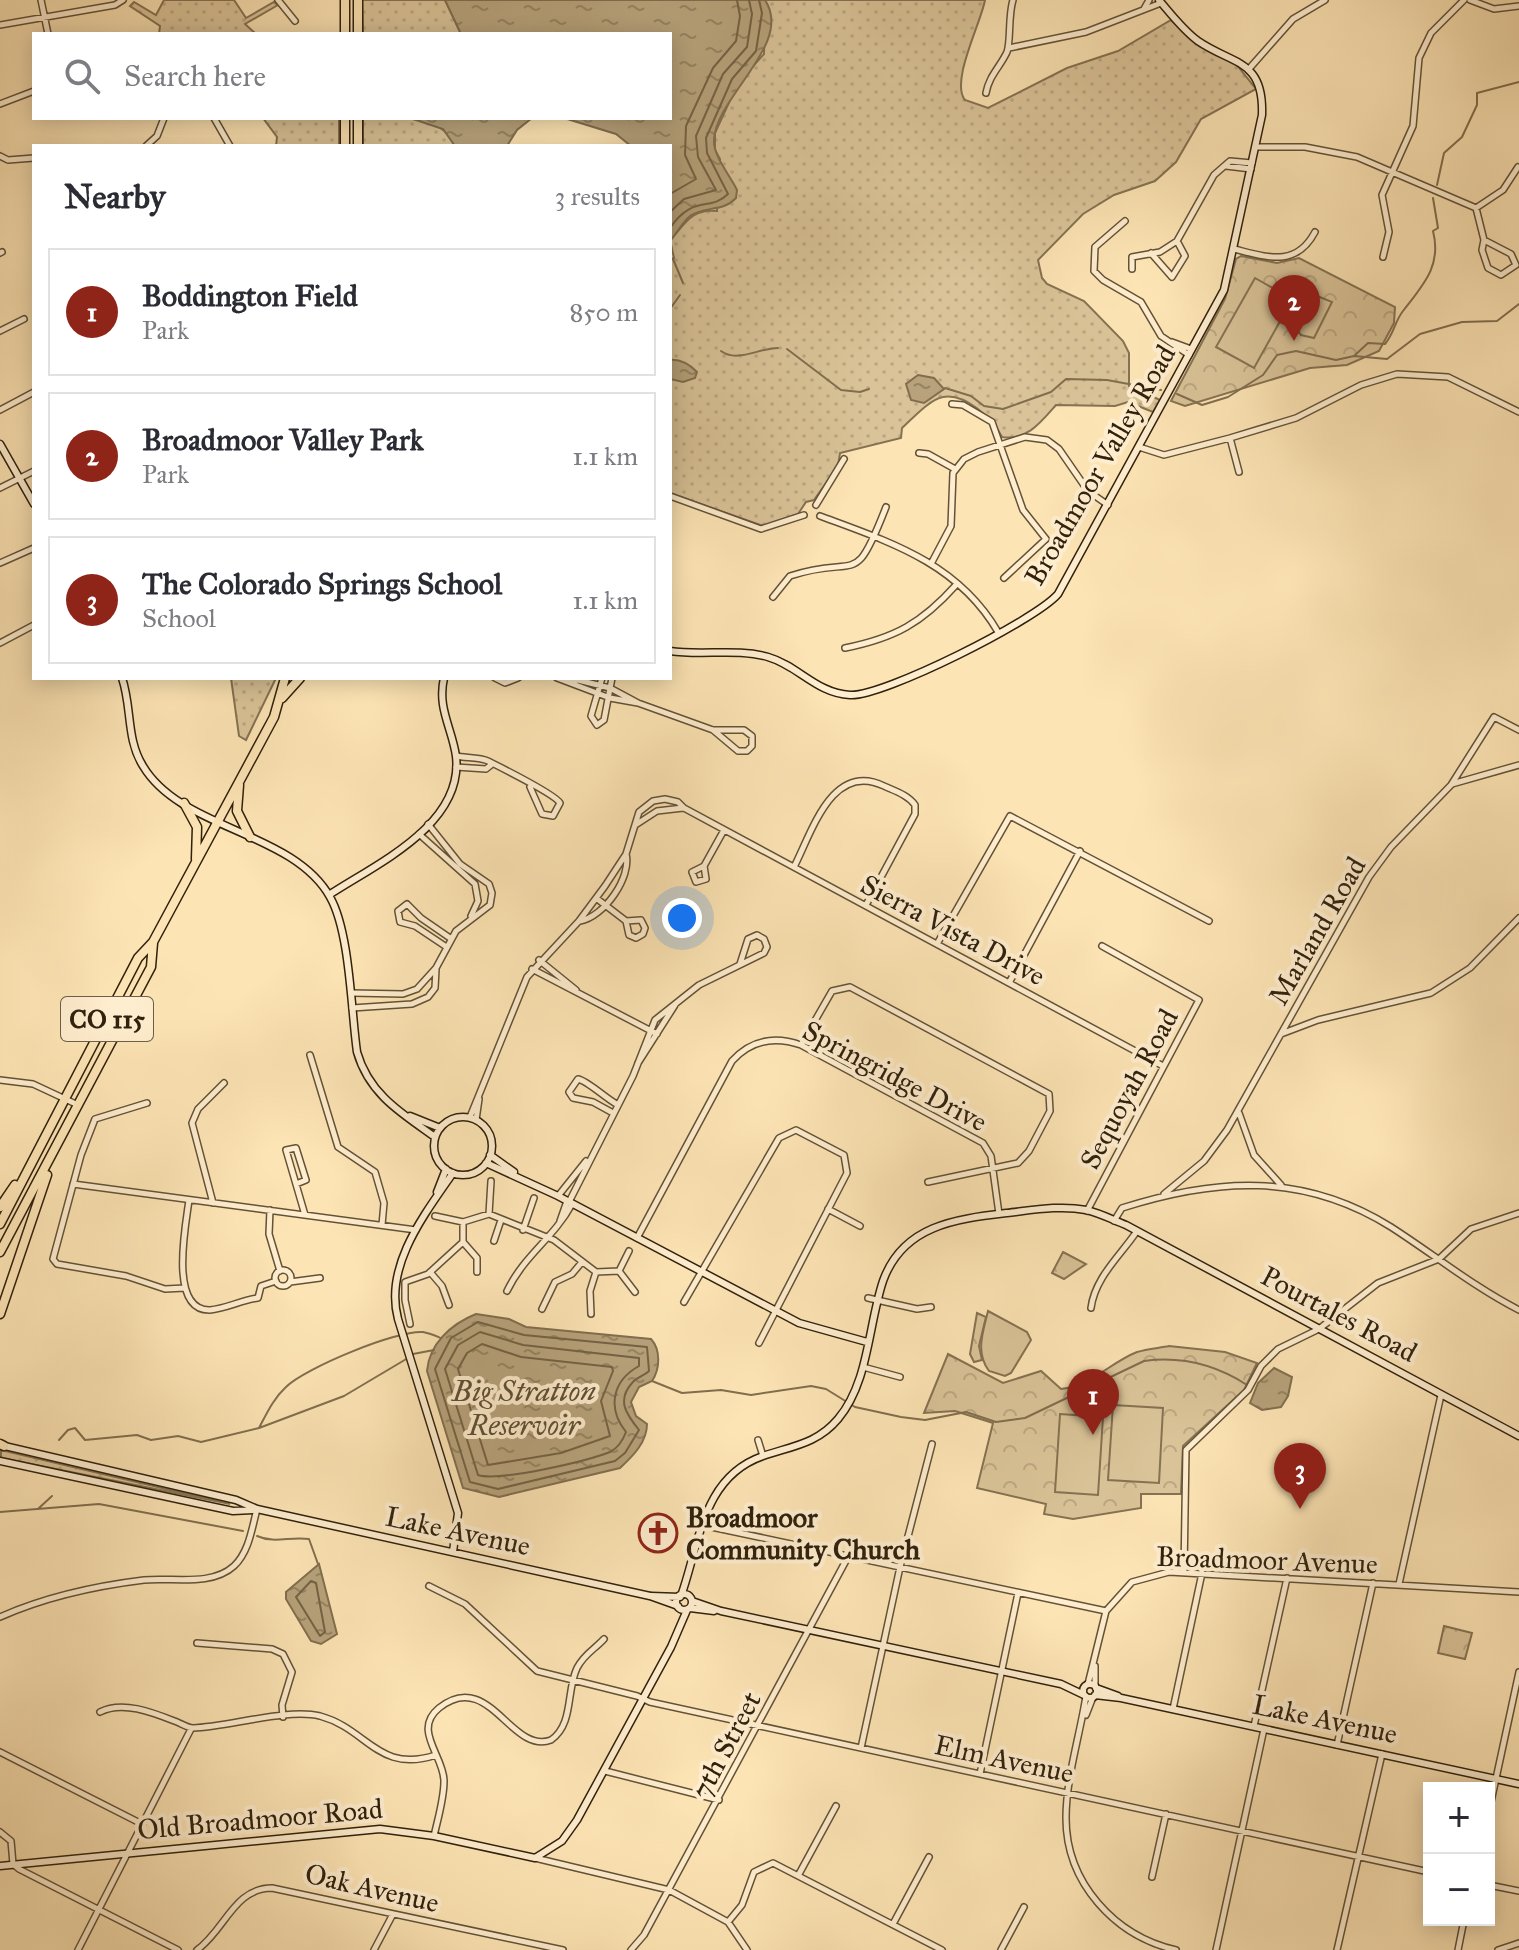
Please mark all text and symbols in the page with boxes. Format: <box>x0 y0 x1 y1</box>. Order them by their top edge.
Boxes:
search box <box>32 32 672 120</box>
icon: search <box>60 54 104 98</box>
text: Search here <box>124 58 266 94</box>
text: Nearby <box>64 176 166 217</box>
text: 3 results <box>555 180 640 212</box>
pin: 2 <box>1268 275 1320 341</box>
text: Boddington Field <box>142 278 358 314</box>
text: 1 <box>87 296 97 328</box>
text: 850 m <box>570 296 638 328</box>
text: Park <box>142 314 189 346</box>
street label: Broadmoor Valley Road <box>1017 338 1183 592</box>
text: Broadmoor Valley Park <box>142 422 424 458</box>
text: 2 <box>86 440 98 472</box>
text: 1.1 km <box>573 440 638 472</box>
text: Park <box>142 458 189 490</box>
text: The Colorado Springs School <box>142 566 502 602</box>
text: 3 <box>87 584 97 616</box>
text: 1.1 km <box>573 584 638 616</box>
text: School <box>142 602 216 634</box>
street label: Marland Road <box>1261 851 1373 1011</box>
street label: Sierra Vista Drive <box>855 867 1051 993</box>
your location <box>662 898 702 938</box>
road number: CO 115 <box>61 997 153 1041</box>
street label: Sequoyah Road <box>1072 1003 1186 1175</box>
street label: Springridge Drive <box>797 1013 993 1139</box>
street label: Pourtales Road <box>1255 1258 1423 1370</box>
pin: 1 <box>1067 1369 1119 1435</box>
water label: Big Stratton Reservoir <box>450 1373 596 1443</box>
pin: 3 <box>1274 1443 1326 1509</box>
street label: Lake Avenue <box>382 1499 534 1563</box>
place label: Broadmoor Community Church <box>686 1500 920 1567</box>
church icon: Broadmoor Community Church <box>637 1512 679 1554</box>
street label: Broadmoor Avenue <box>1156 1539 1378 1581</box>
street label: 7th Street <box>683 1685 769 1804</box>
street label: Lake Avenue <box>1249 1687 1401 1751</box>
street label: Elm Avenue <box>931 1727 1077 1791</box>
map controls <box>1423 1782 1495 1926</box>
button: + <box>1423 1782 1495 1854</box>
street label: Old Broadmoor Road <box>136 1791 384 1847</box>
button: − <box>1423 1854 1495 1926</box>
street label: Oak Avenue <box>302 1856 442 1920</box>

